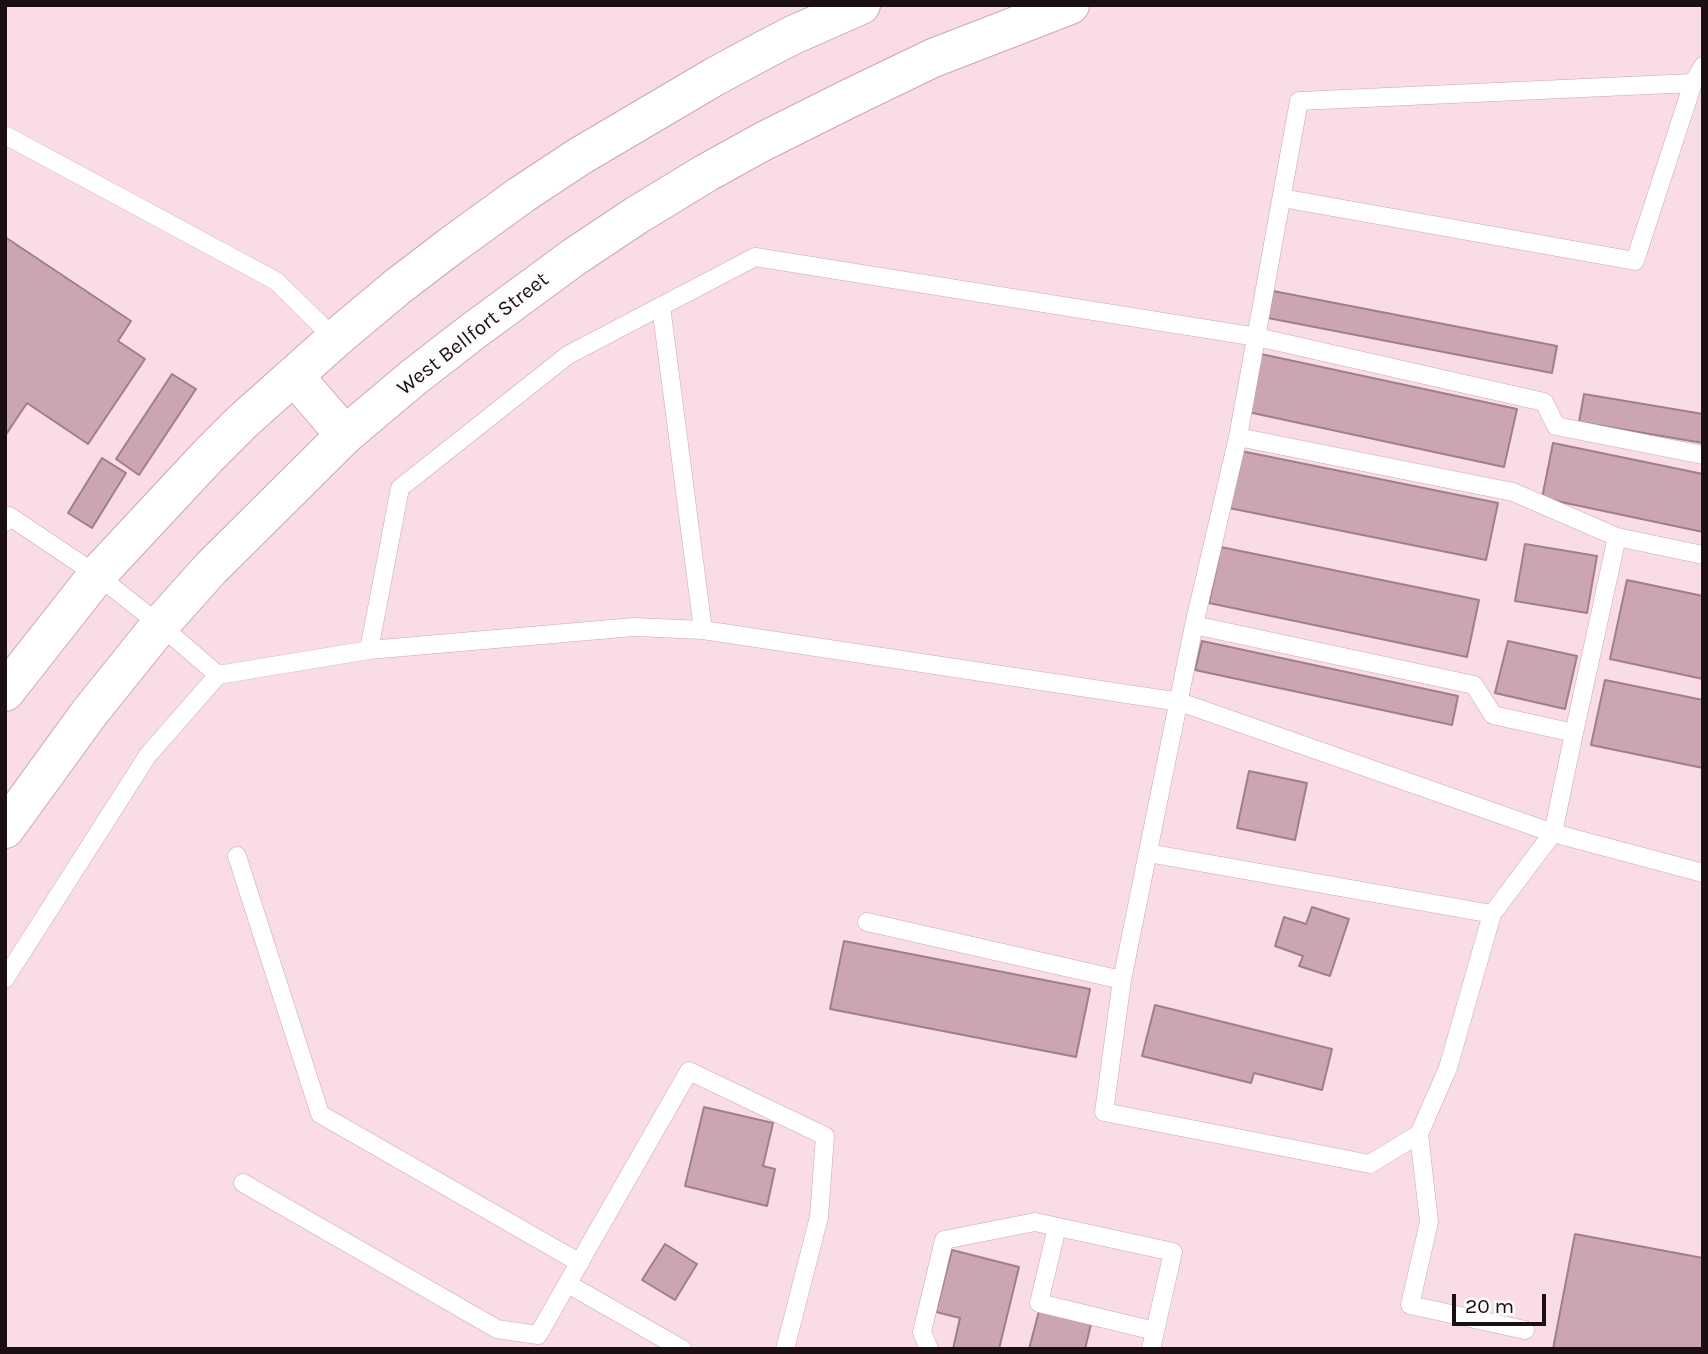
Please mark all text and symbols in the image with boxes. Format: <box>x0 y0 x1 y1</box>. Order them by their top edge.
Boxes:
street label: West Bellfort Street <box>392 267 554 401</box>
scale bar <box>1456 1280 1550 1324</box>
text: 20 m <box>1465 1294 1514 1318</box>

